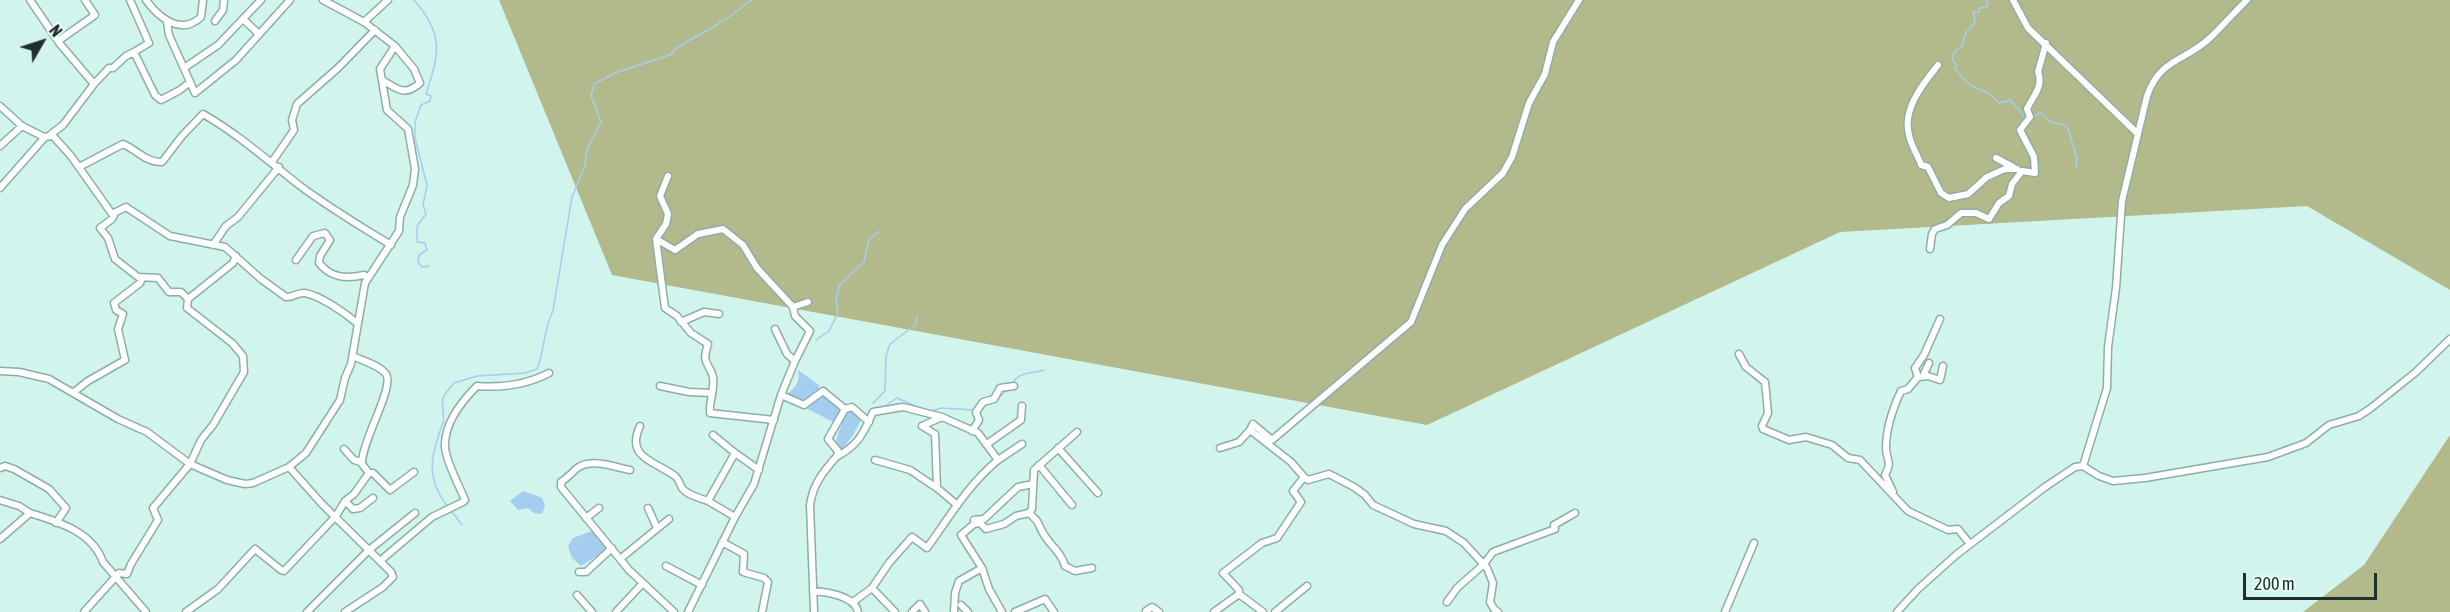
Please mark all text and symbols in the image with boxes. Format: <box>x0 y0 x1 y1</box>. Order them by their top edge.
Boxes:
north arrow <box>12 12 72 72</box>
text: N <box>46 21 66 40</box>
scale bar <box>2246 561 2380 599</box>
text: 200 m <box>2254 573 2295 594</box>

